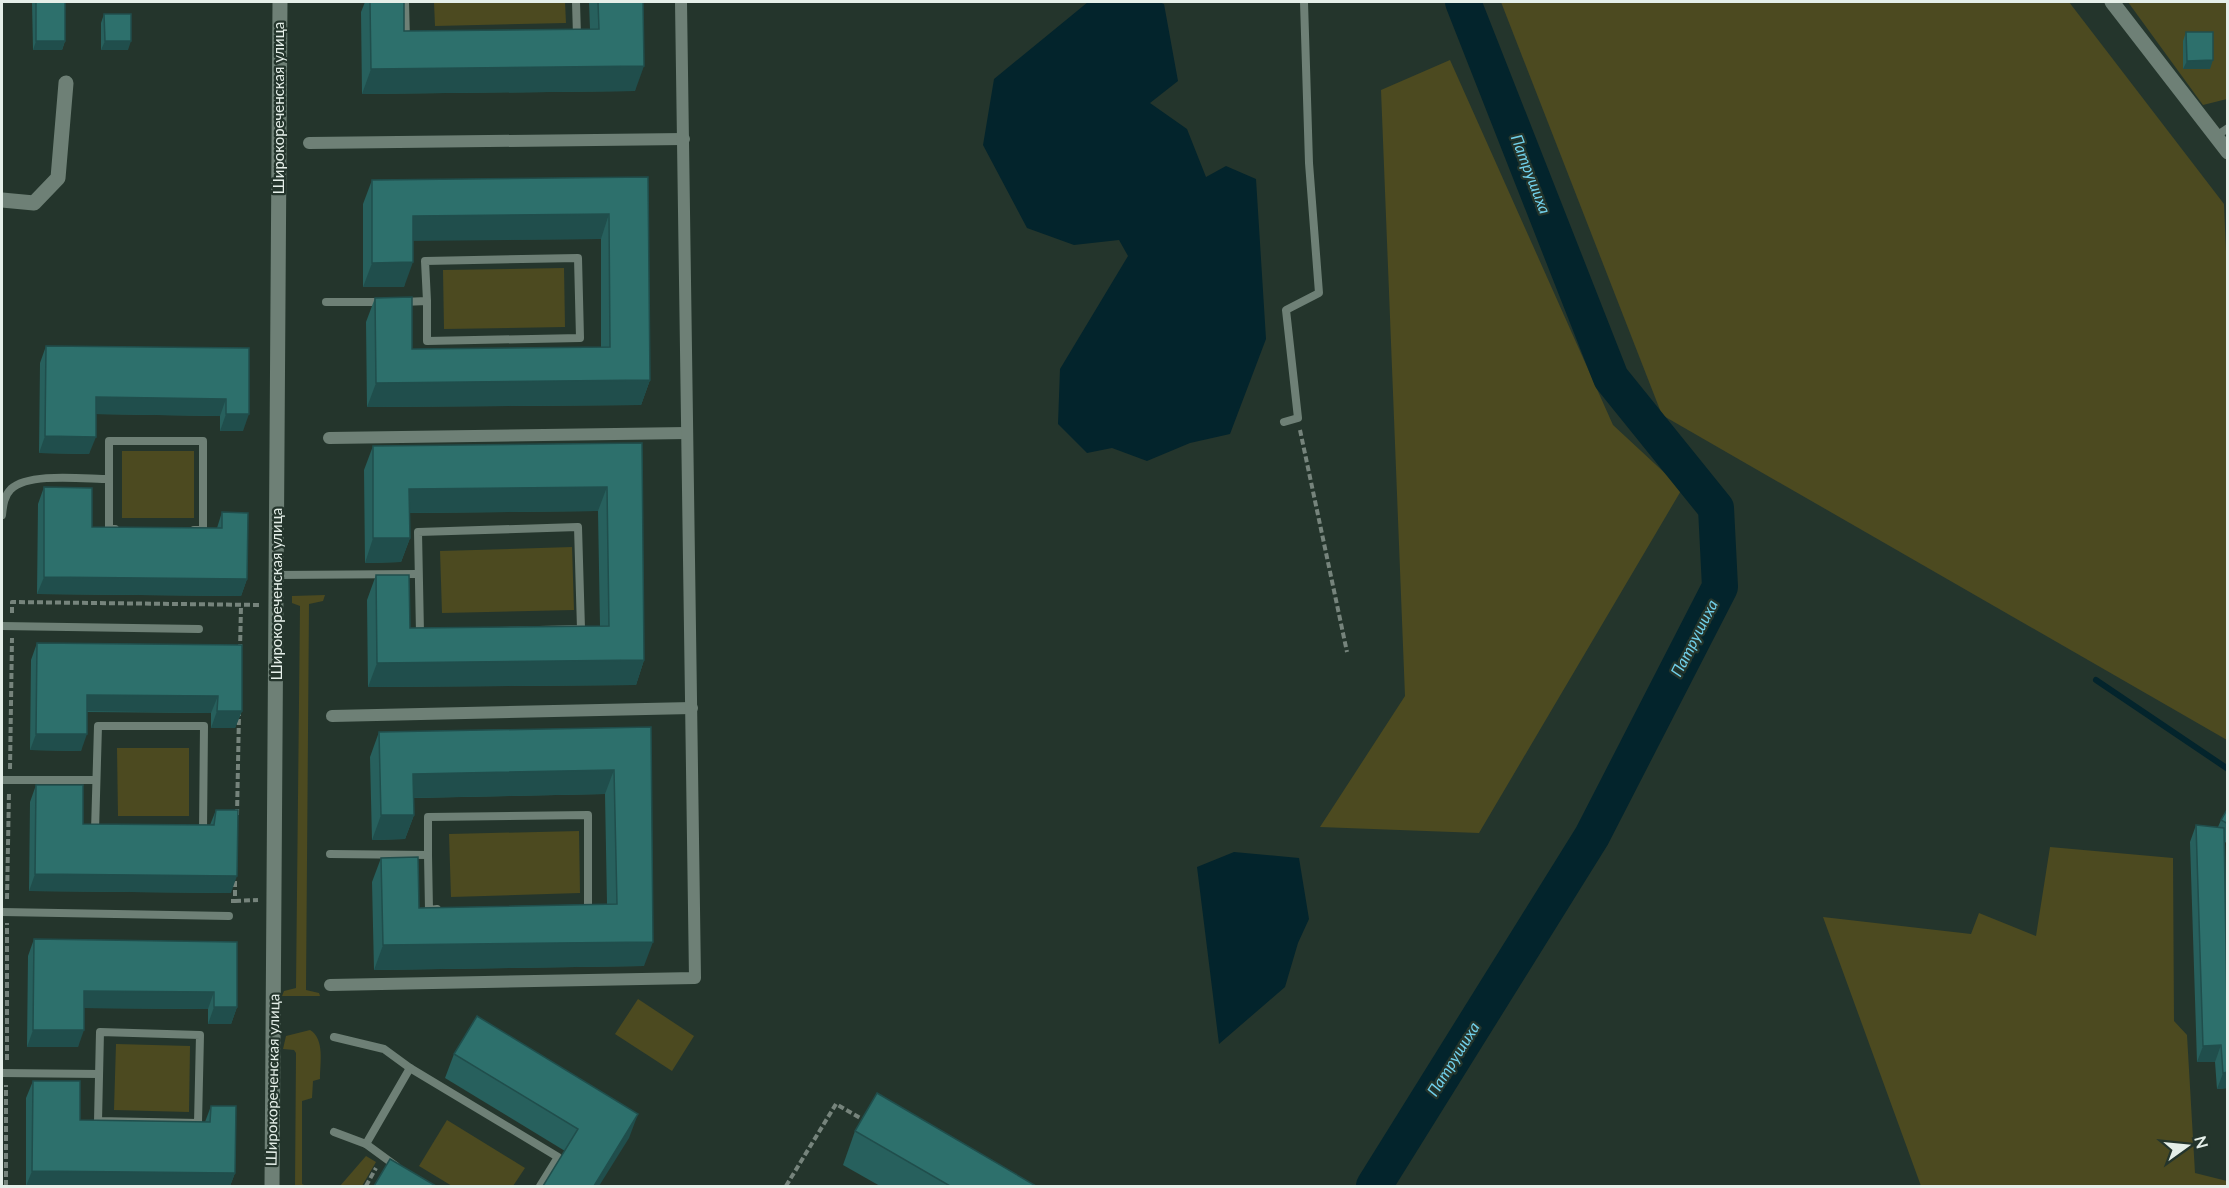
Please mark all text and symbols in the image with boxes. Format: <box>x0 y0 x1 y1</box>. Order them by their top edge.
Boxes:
street label: Широкореченская улица <box>269 22 287 194</box>
water label: Патрушиха <box>1508 131 1555 216</box>
street label: Широкореченская улица <box>267 508 285 680</box>
water label: Патрушиха <box>1666 596 1721 679</box>
street label: Широкореченская улица <box>261 994 283 1166</box>
water label: Патрушиха <box>1422 1018 1483 1099</box>
north arrow <box>2157 1116 2217 1176</box>
text: N <box>2191 1134 2213 1150</box>

